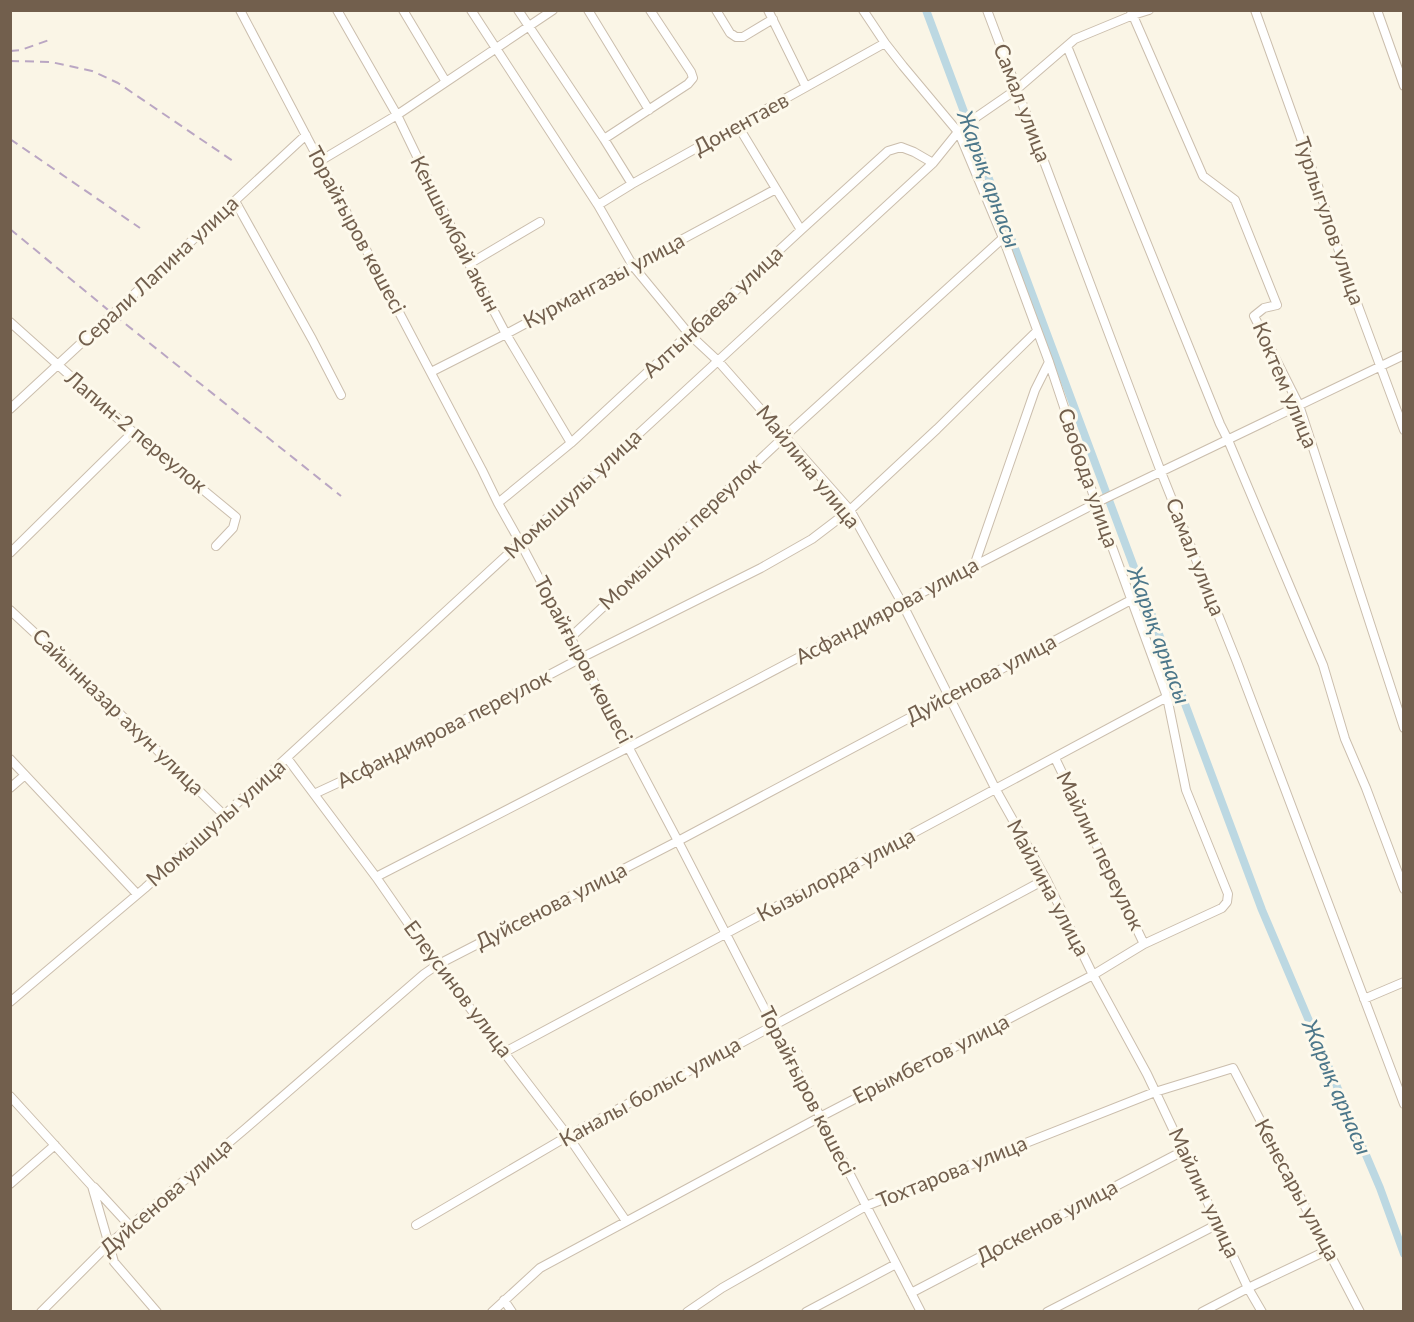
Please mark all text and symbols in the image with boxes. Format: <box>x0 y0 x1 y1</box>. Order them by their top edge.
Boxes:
street label: Самал улица <box>989 40 1057 165</box>
street label: Донентаев <box>688 86 792 159</box>
water label: Жарық арнасы <box>952 105 1027 251</box>
street label: Турлыгулов улица <box>1290 133 1371 308</box>
street label: Торайғыров көшесі <box>303 141 412 317</box>
street label: Кеншымбай акын <box>406 151 506 316</box>
street label: Серали Лапина улица <box>71 190 243 352</box>
street label: Курмангазы улица <box>518 227 688 333</box>
street label: Алтынбаева улица <box>637 240 787 382</box>
street label: Коктем улица <box>1249 317 1324 451</box>
street label: Лапин-2 переулок <box>60 364 213 497</box>
street label: Майлина улица <box>752 399 866 533</box>
street label: Свобода улица <box>1054 404 1125 551</box>
street label: Момышулы улица <box>498 423 646 563</box>
street label: Момышулы переулок <box>593 452 765 614</box>
street label: Самал улица <box>1161 494 1231 619</box>
street label: Асфандиярова улица <box>791 551 982 668</box>
water label: Жарық арнасы <box>1122 561 1197 707</box>
street label: Торайғыров көшесі <box>530 571 639 747</box>
street label: Сайынназар ахун улица <box>28 622 210 799</box>
street label: Дуйсенова улица <box>901 628 1060 728</box>
street label: Асфандиярова переулок <box>332 663 554 792</box>
street label: Момышулы улица <box>140 753 290 891</box>
street label: Майлин переулок <box>1052 767 1151 934</box>
street label: Майлина улица <box>1003 815 1096 960</box>
street label: Кызылорда улица <box>752 821 919 926</box>
street label: Дуйсенова улица <box>470 856 630 954</box>
street label: Елеусинов улица <box>400 915 519 1061</box>
street label: Торайғыров көшесі <box>755 1002 862 1179</box>
street label: Ерымбетов улица <box>848 1007 1013 1108</box>
water label: Жарық арнасы <box>1296 1014 1378 1159</box>
street label: Каналы болыс улица <box>554 1030 744 1151</box>
street label: Кенесары улица <box>1250 1114 1346 1265</box>
street label: Майлин улица <box>1164 1123 1246 1261</box>
street label: Тохтарова улица <box>873 1129 1030 1212</box>
street label: Дуйсенова улица <box>94 1132 236 1260</box>
street label: Доскенов улица <box>971 1173 1121 1268</box>

